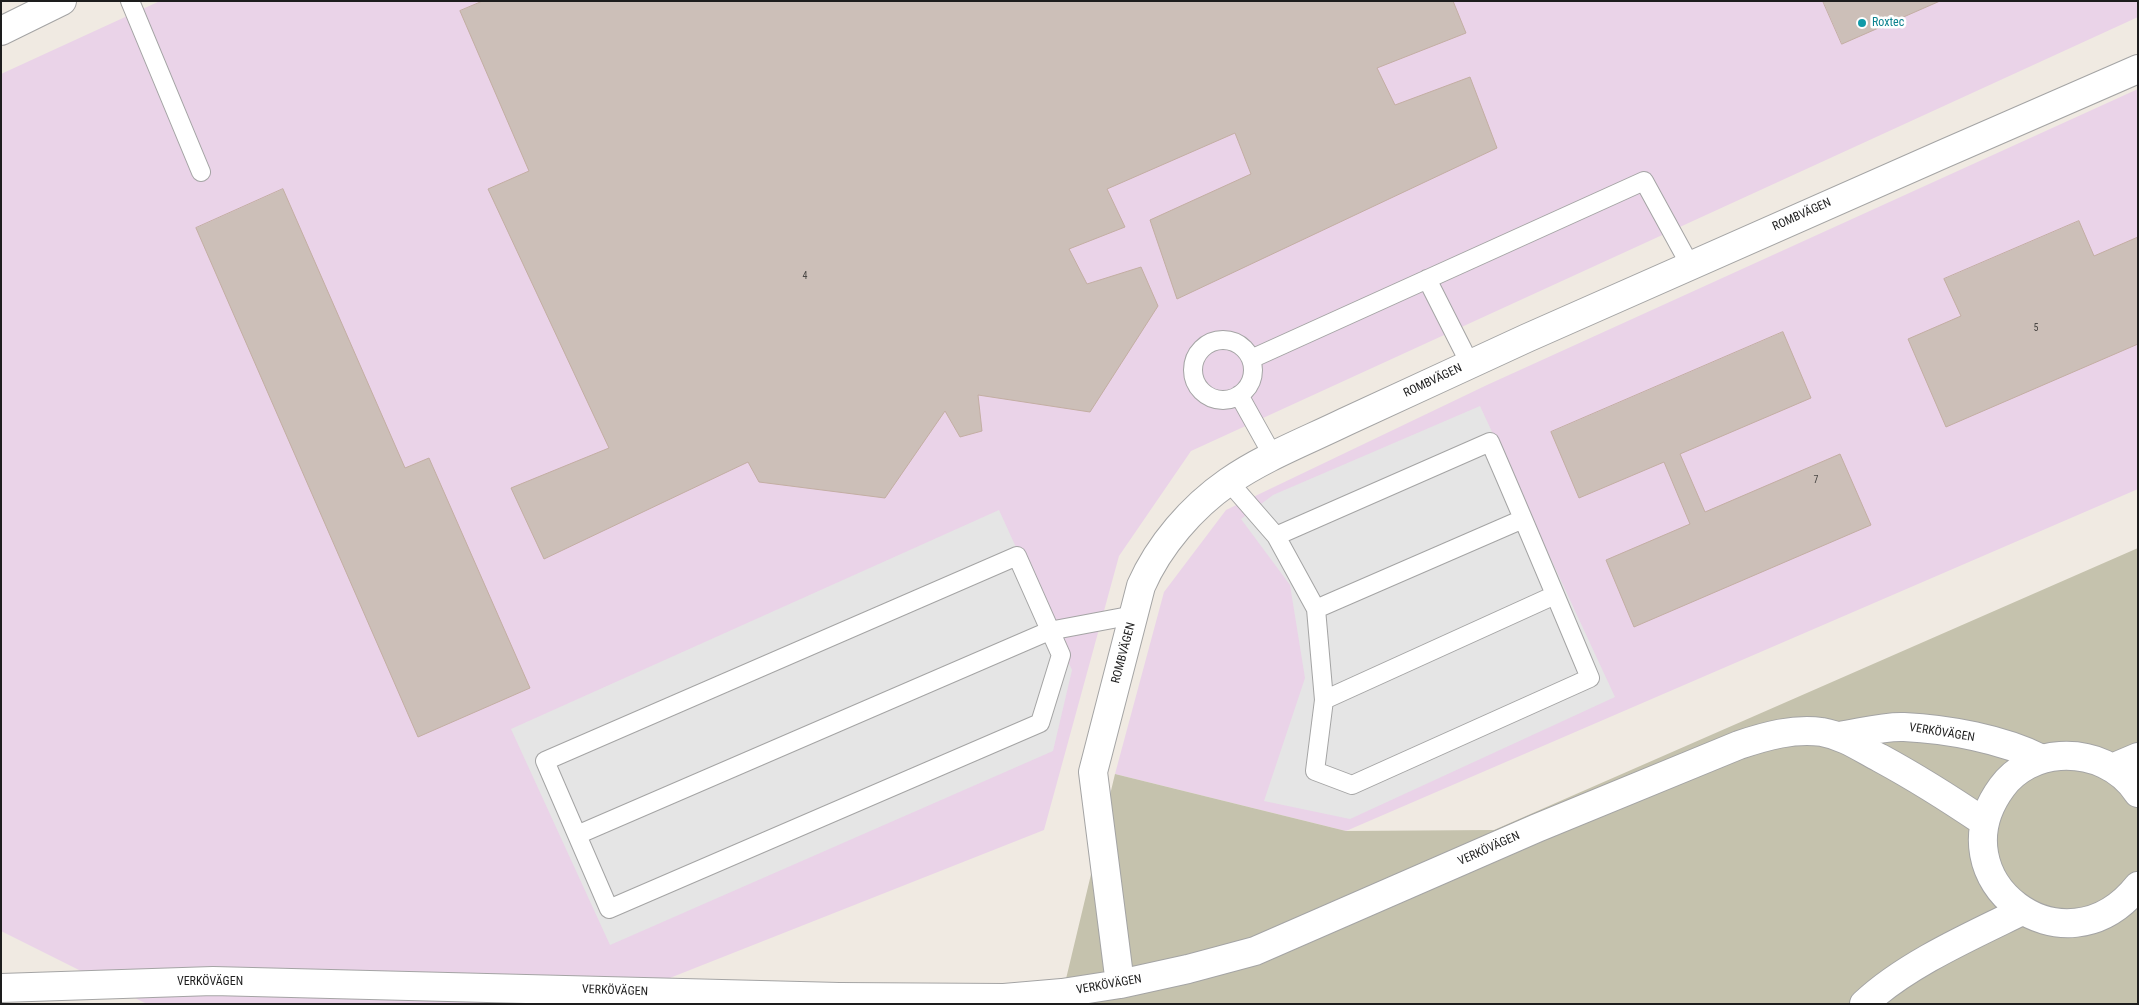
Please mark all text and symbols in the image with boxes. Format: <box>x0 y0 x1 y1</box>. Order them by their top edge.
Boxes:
place label: Roxtec <box>1872 16 1904 30</box>
marker: Roxtec <box>1856 17 1868 29</box>
street label: ROMBVÄGEN <box>1770 196 1834 234</box>
house number: 4 <box>803 270 807 282</box>
house number: 5 <box>2034 322 2038 334</box>
street label: ROMBVÄGEN <box>1402 361 1464 401</box>
house number: 7 <box>1814 474 1818 486</box>
street label: ROMBVÄGEN <box>1109 621 1139 685</box>
street label: VERKÖVÄGEN <box>1908 721 1976 745</box>
street label: VERKÖVÄGEN <box>1456 829 1522 869</box>
street label: VERKÖVÄGEN <box>1075 972 1143 998</box>
street label: VERKÖVÄGEN <box>177 975 243 989</box>
street label: VERKÖVÄGEN <box>582 983 648 999</box>

